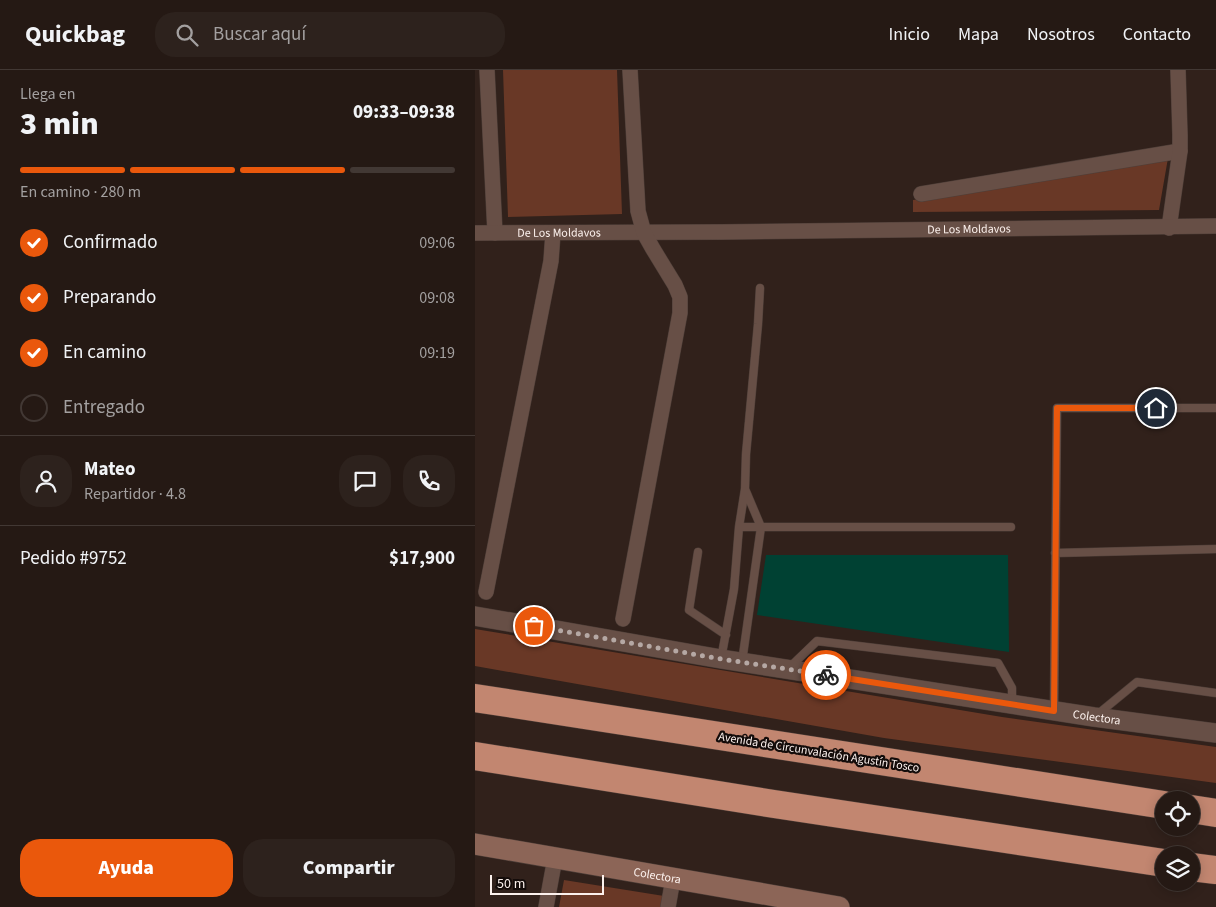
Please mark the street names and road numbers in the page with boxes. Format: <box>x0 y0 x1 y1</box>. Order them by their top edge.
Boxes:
street label: De Los Moldavos <box>927 220 1011 238</box>
street label: De Los Moldavos <box>517 224 601 242</box>
street label: Colectora <box>1072 706 1122 729</box>
street label: Avenida de Circunvalación Agustín Tosco <box>717 728 921 777</box>
street label: Colectora <box>632 864 682 889</box>

